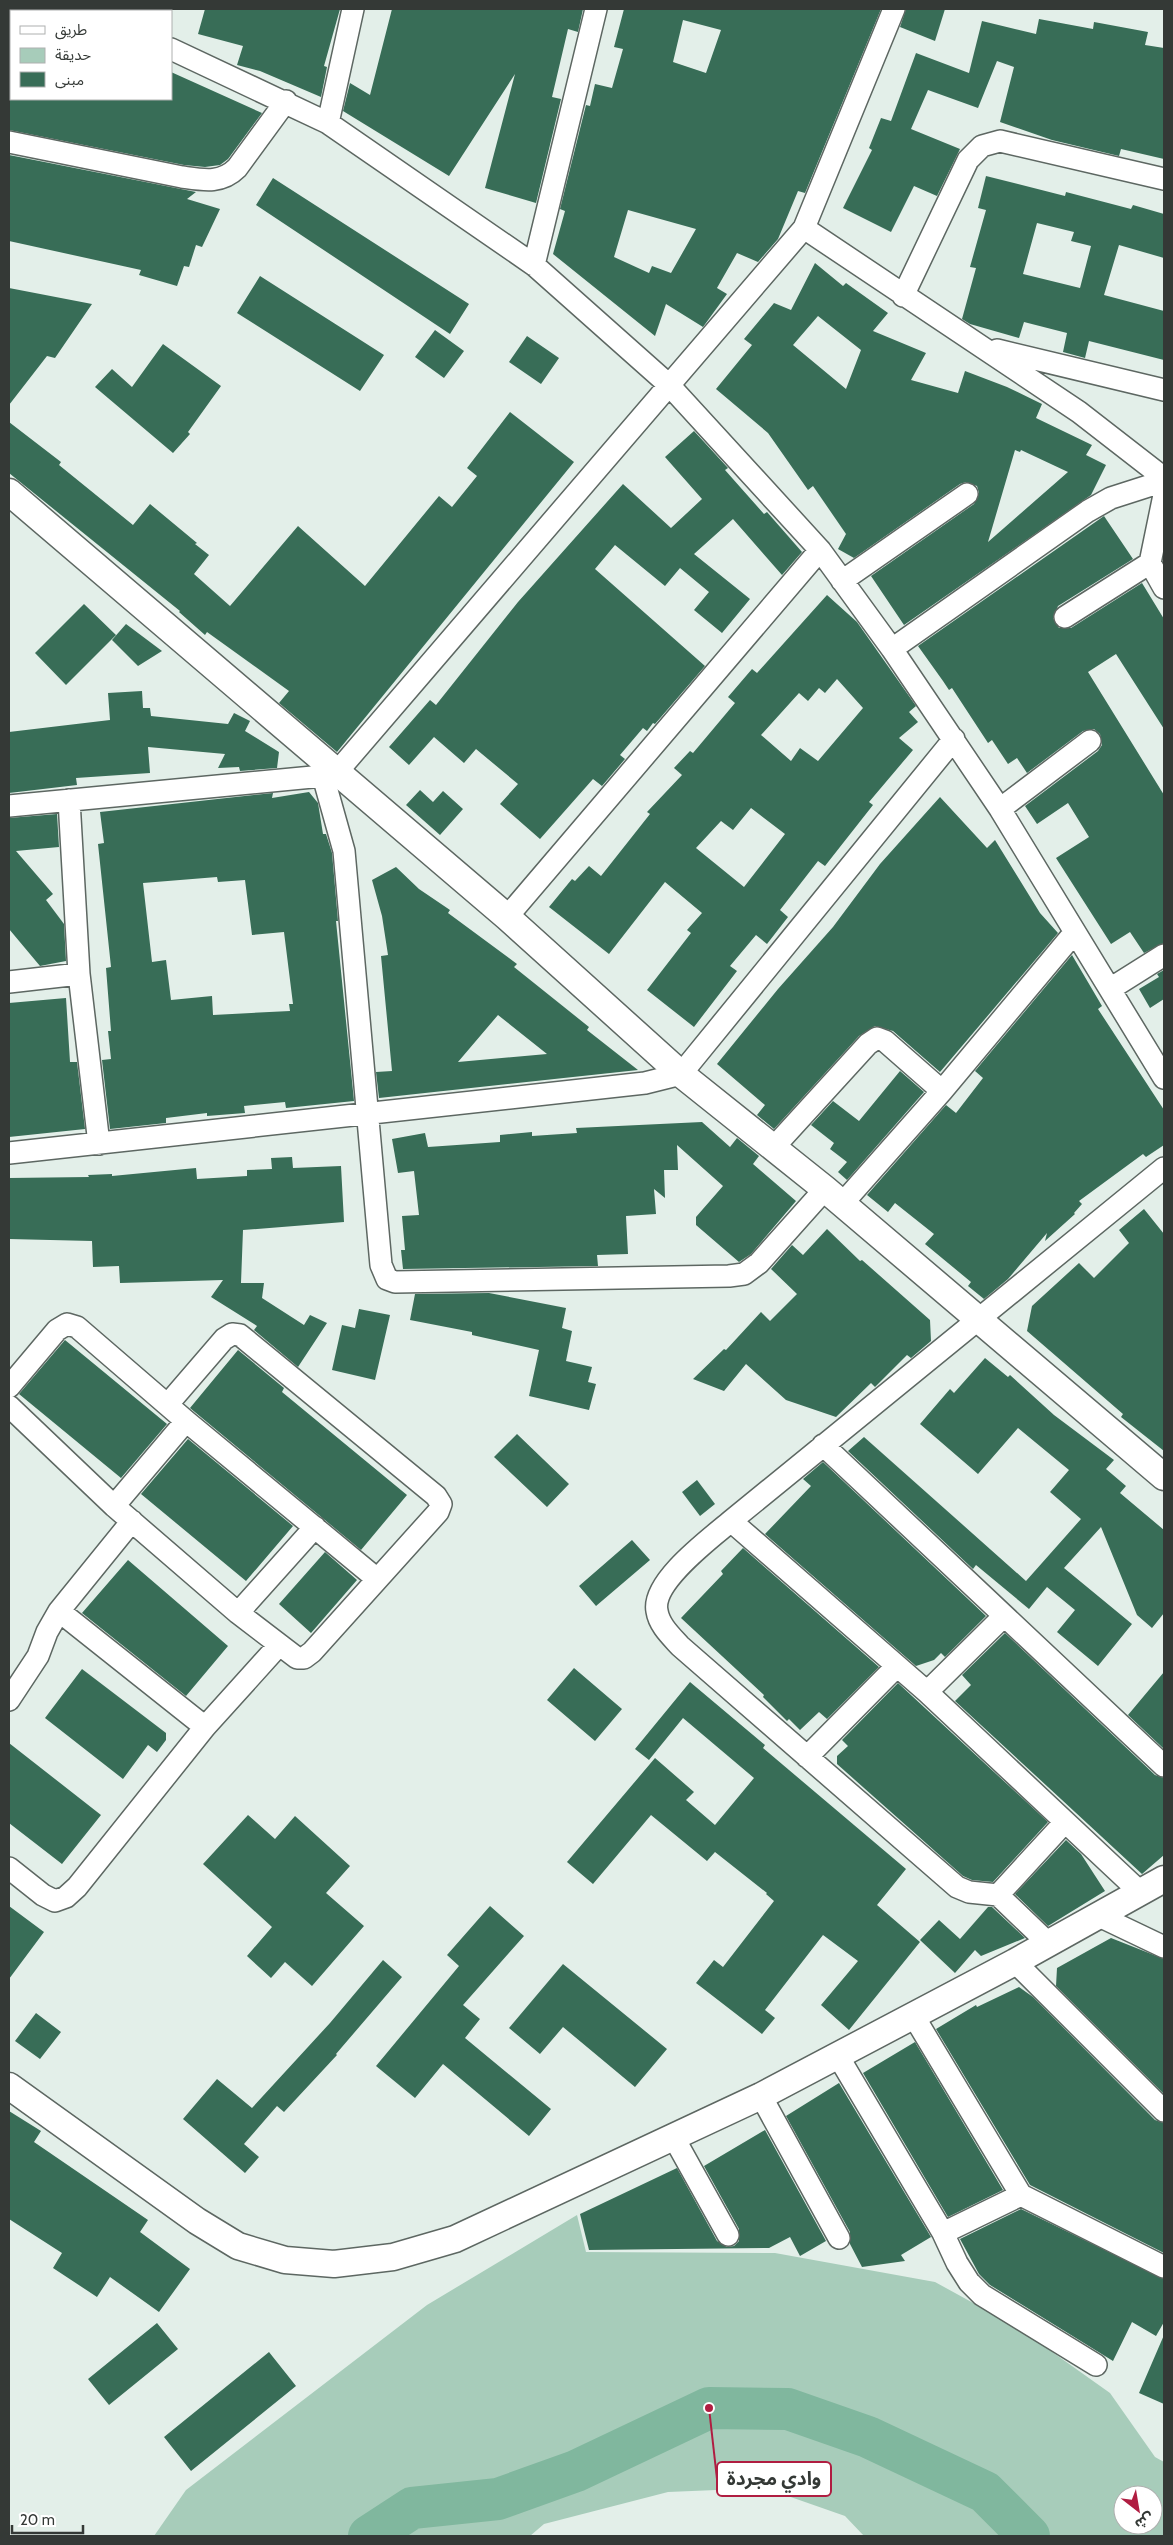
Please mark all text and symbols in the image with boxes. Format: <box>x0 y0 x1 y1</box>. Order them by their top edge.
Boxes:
legend <box>10 10 172 100</box>
text: طريق <box>55 21 87 40</box>
text: حديقة <box>55 46 91 64</box>
text: مبنى <box>55 71 84 89</box>
callout: وادي مجردة <box>717 2462 831 2496</box>
text: وادي مجردة <box>727 2467 821 2493</box>
north arrow <box>1113 2485 1163 2535</box>
scale bar <box>12 2502 84 2534</box>
text: ش <box>1132 2508 1158 2534</box>
text: 20 m <box>20 2511 55 2529</box>

